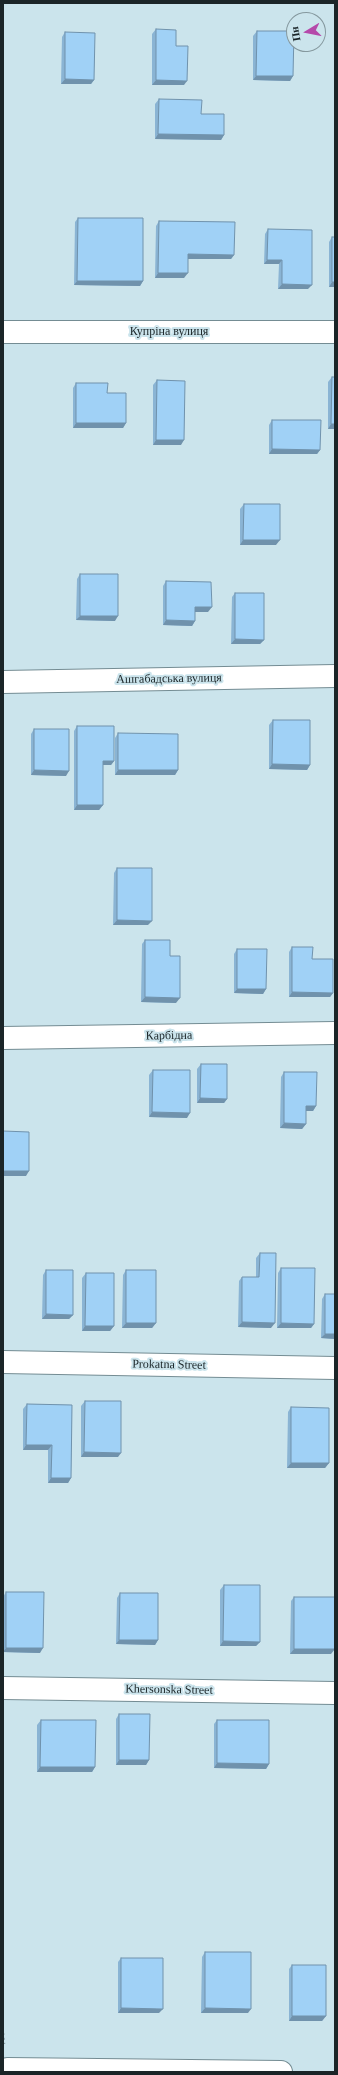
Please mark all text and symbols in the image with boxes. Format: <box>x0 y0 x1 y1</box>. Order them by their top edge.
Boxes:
north arrow <box>286 12 326 52</box>
text: Пн <box>288 26 302 42</box>
street label: Купріна вулиця <box>130 325 208 339</box>
street label: Ашгабадська вулиця <box>116 671 222 687</box>
street label: Карбідна <box>146 1028 192 1044</box>
street label: Prokatna Street <box>132 1357 206 1373</box>
street label: Khersonska Street <box>125 1682 213 1698</box>

